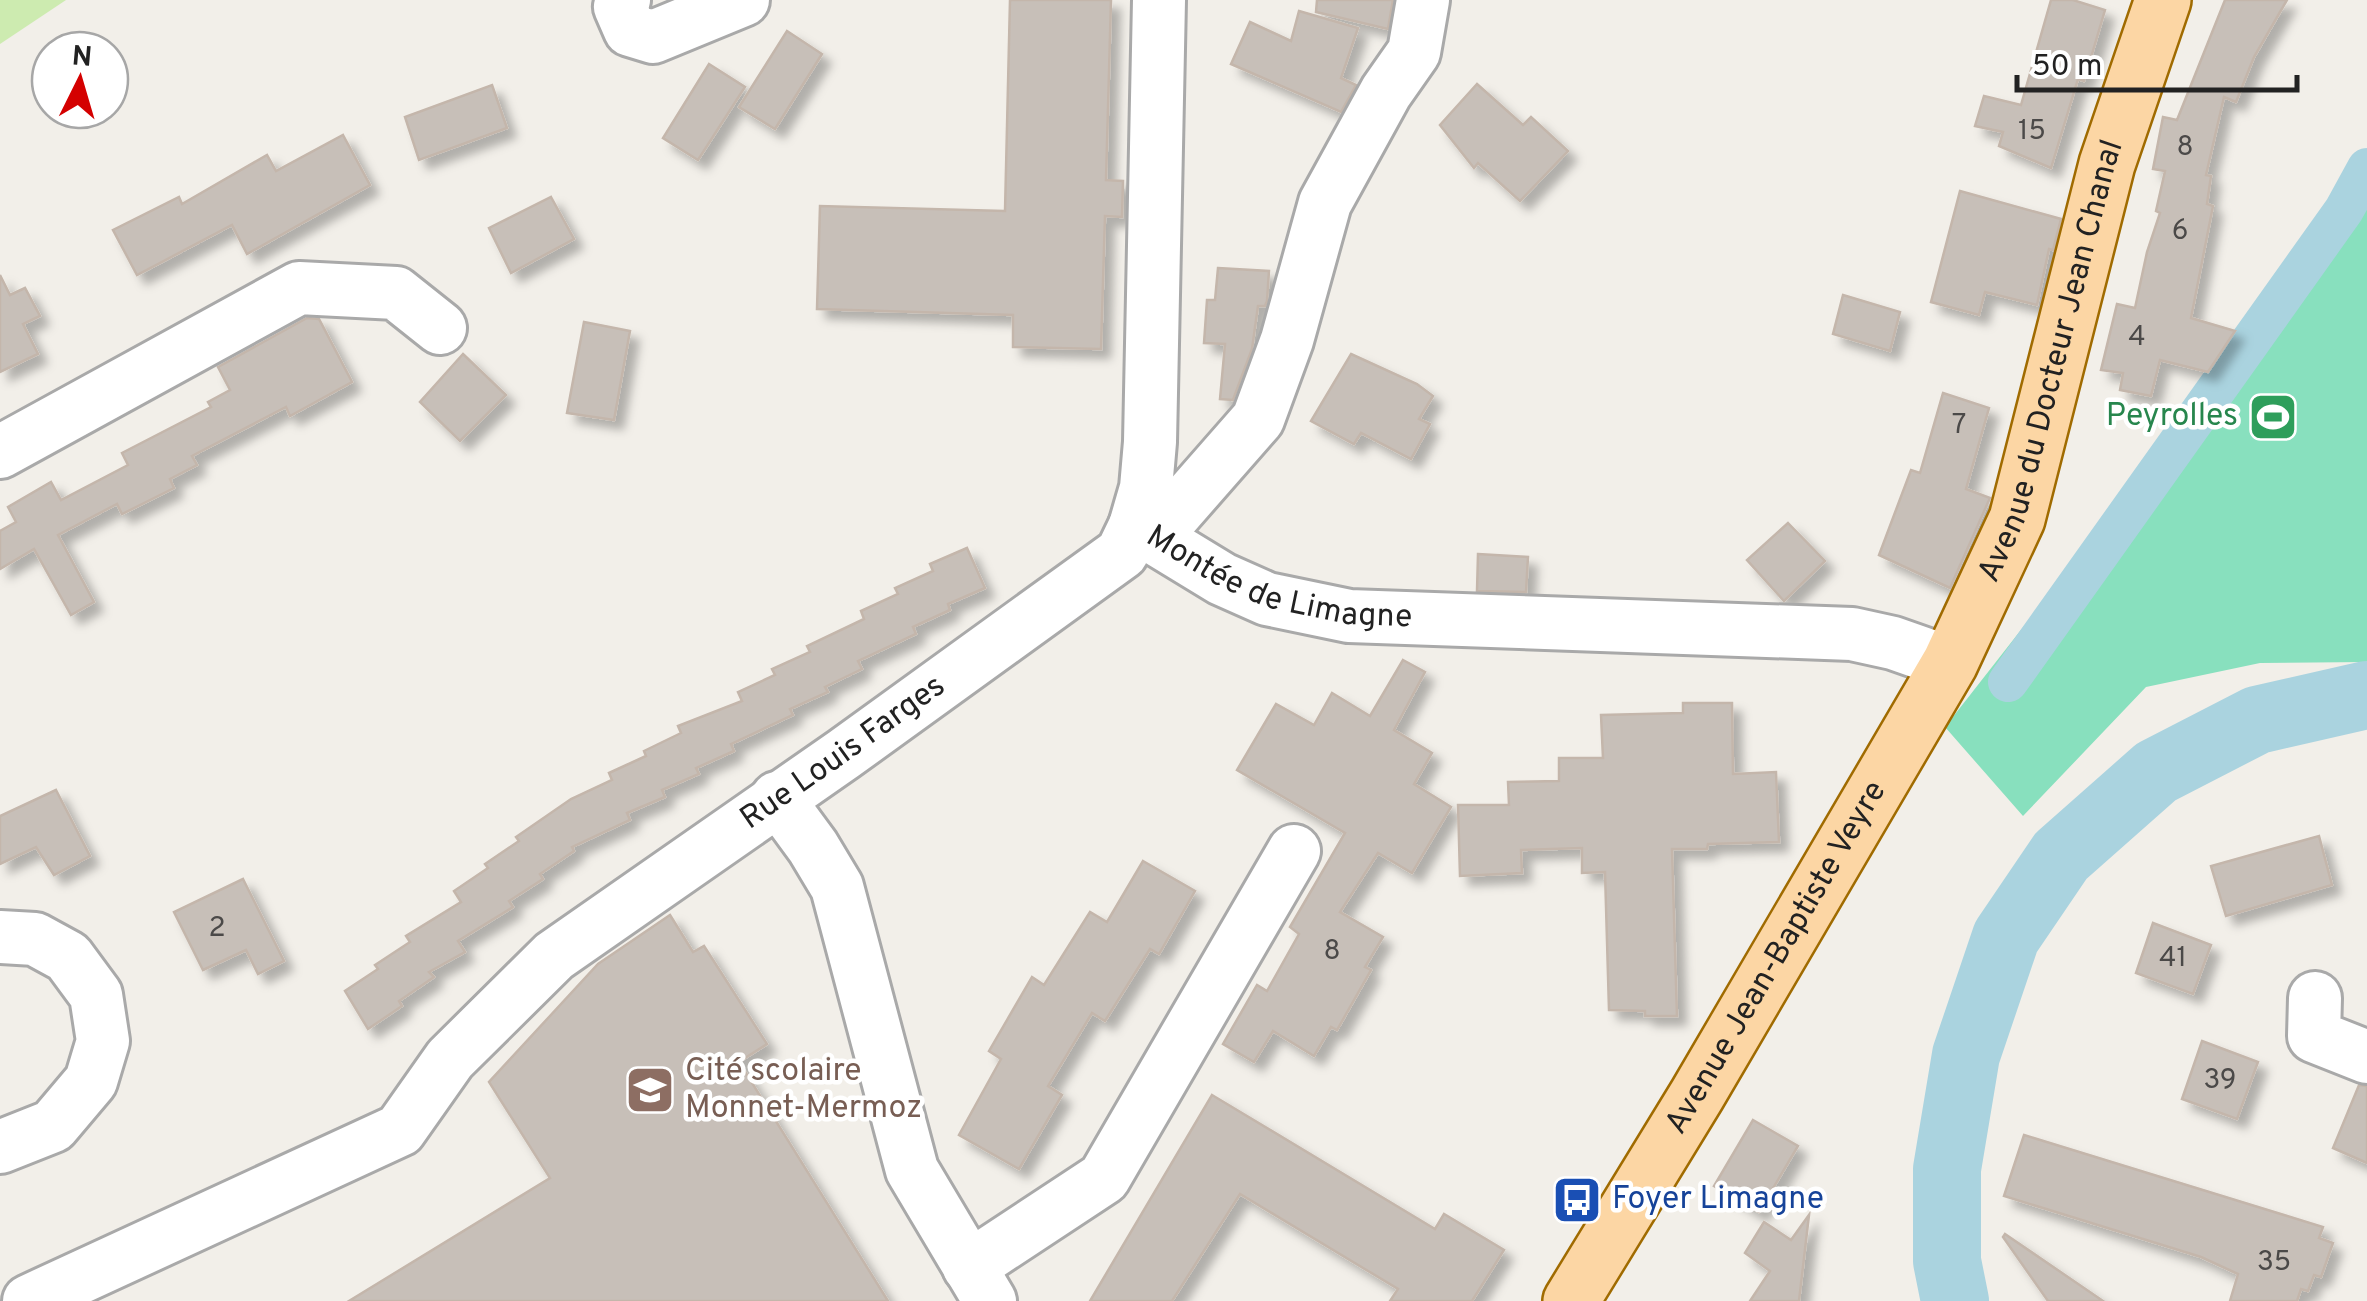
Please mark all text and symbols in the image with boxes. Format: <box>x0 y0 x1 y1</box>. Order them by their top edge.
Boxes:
north arrow <box>30 30 130 130</box>
scale bar <box>2017 30 2297 92</box>
text: N <box>70 39 94 77</box>
text: 50 m <box>2032 49 2102 86</box>
house number: 15 <box>2018 114 2046 150</box>
house number: 8 <box>2176 130 2194 166</box>
street label: Avenue du Docteur Jean Chanal <box>1970 135 2134 589</box>
house number: 6 <box>2172 214 2188 250</box>
house number: 4 <box>2128 320 2146 356</box>
sports icon: Peyrolles <box>2247 391 2299 443</box>
place label: Peyrolles <box>2106 397 2238 437</box>
house number: 7 <box>1952 408 1966 444</box>
street label: Montée de Limagne <box>1138 517 1413 638</box>
street label: Rue Louis Farges <box>733 667 954 840</box>
street label: Avenue Jean-Baptiste Veyre <box>1657 774 1896 1142</box>
house number: 2 <box>208 911 226 947</box>
house number: 8 <box>1323 934 1341 970</box>
house number: 41 <box>2159 941 2187 977</box>
place label: Cité scolaire Monnet-Mermoz <box>685 1052 922 1129</box>
house number: 39 <box>2203 1063 2237 1099</box>
school or university icon: Cité scolaire Monnet-Mermoz <box>624 1064 676 1116</box>
bus stop icon: Foyer Limagne <box>1551 1174 1603 1226</box>
place label: Foyer Limagne <box>1612 1180 1824 1220</box>
house number: 35 <box>2257 1245 2291 1281</box>

